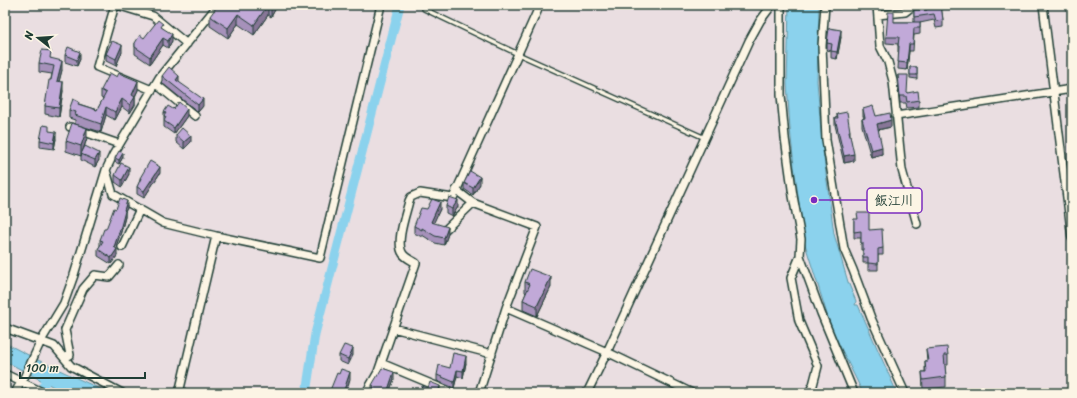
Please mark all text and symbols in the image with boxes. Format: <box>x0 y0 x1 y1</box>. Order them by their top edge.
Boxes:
north arrow <box>18 18 58 58</box>
text: N <box>18 28 39 43</box>
callout: 飯江川 <box>867 188 922 213</box>
text: 飯江川 <box>874 189 914 212</box>
scale bar <box>20 354 145 380</box>
text: 100 m <box>26 357 59 379</box>

